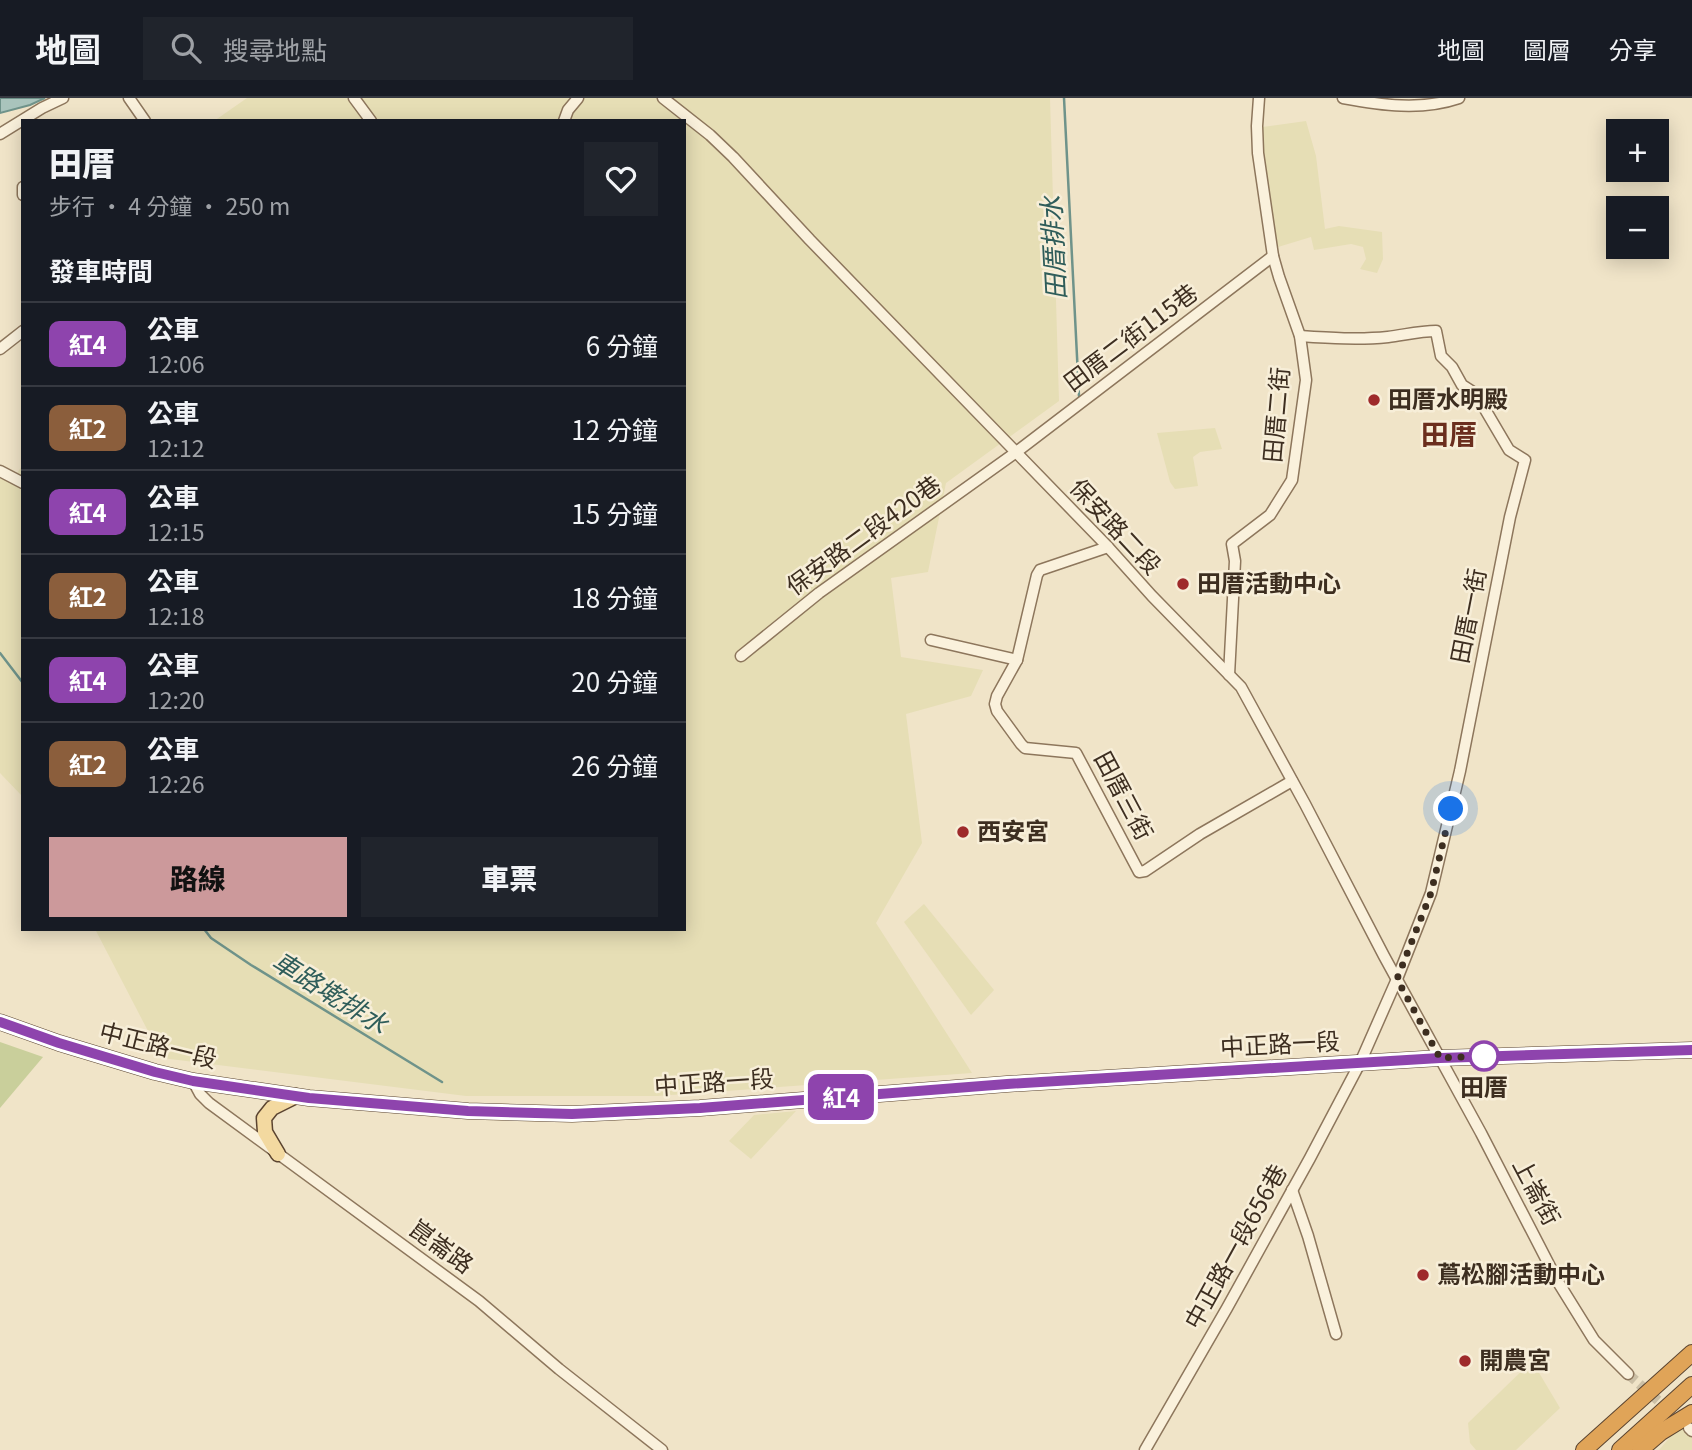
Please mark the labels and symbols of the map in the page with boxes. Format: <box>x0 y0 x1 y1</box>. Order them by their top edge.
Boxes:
water label: 田厝排水 <box>1030 194 1073 301</box>
street label: 田厝二街115巷 <box>1055 274 1204 398</box>
street label: 田厝二街 <box>1253 365 1296 464</box>
place label: 田厝水明殿 <box>1388 380 1508 415</box>
marker: 田厝水明殿 <box>1366 392 1382 408</box>
district label: 田厝 <box>1421 413 1477 453</box>
street label: 保安路二段420巷 <box>778 466 947 602</box>
street label: 保安路二段 <box>1063 469 1171 581</box>
place label: 田厝活動中心 <box>1197 564 1341 599</box>
street label: 田厝一街 <box>1440 565 1493 666</box>
marker: 田厝活動中心 <box>1175 576 1191 592</box>
street label: 田厝三街 <box>1087 744 1163 845</box>
your location <box>1433 791 1468 826</box>
place label: 西安宮 <box>977 812 1049 847</box>
marker: 西安宮 <box>955 824 971 840</box>
water label: 車路墘排水 <box>266 941 397 1042</box>
street label: 中正路一段 <box>96 1012 221 1075</box>
street label: 中正路一段 <box>1219 1022 1341 1063</box>
marker: 田厝 <box>1469 1041 1499 1071</box>
street label: 中正路一段 <box>653 1059 775 1102</box>
place label: 田厝 <box>1460 1068 1508 1103</box>
line badge: 紅4 <box>810 1074 872 1120</box>
street label: 上崙街 <box>1506 1151 1571 1231</box>
street label: 中正路一段656巷 <box>1174 1157 1294 1335</box>
street label: 崑崙路 <box>403 1210 482 1280</box>
place label: 蔦松腳活動中心 <box>1437 1255 1605 1290</box>
marker: 蔦松腳活動中心 <box>1415 1267 1431 1283</box>
place label: 開農宮 <box>1479 1341 1551 1376</box>
marker: 開農宮 <box>1457 1353 1473 1369</box>

